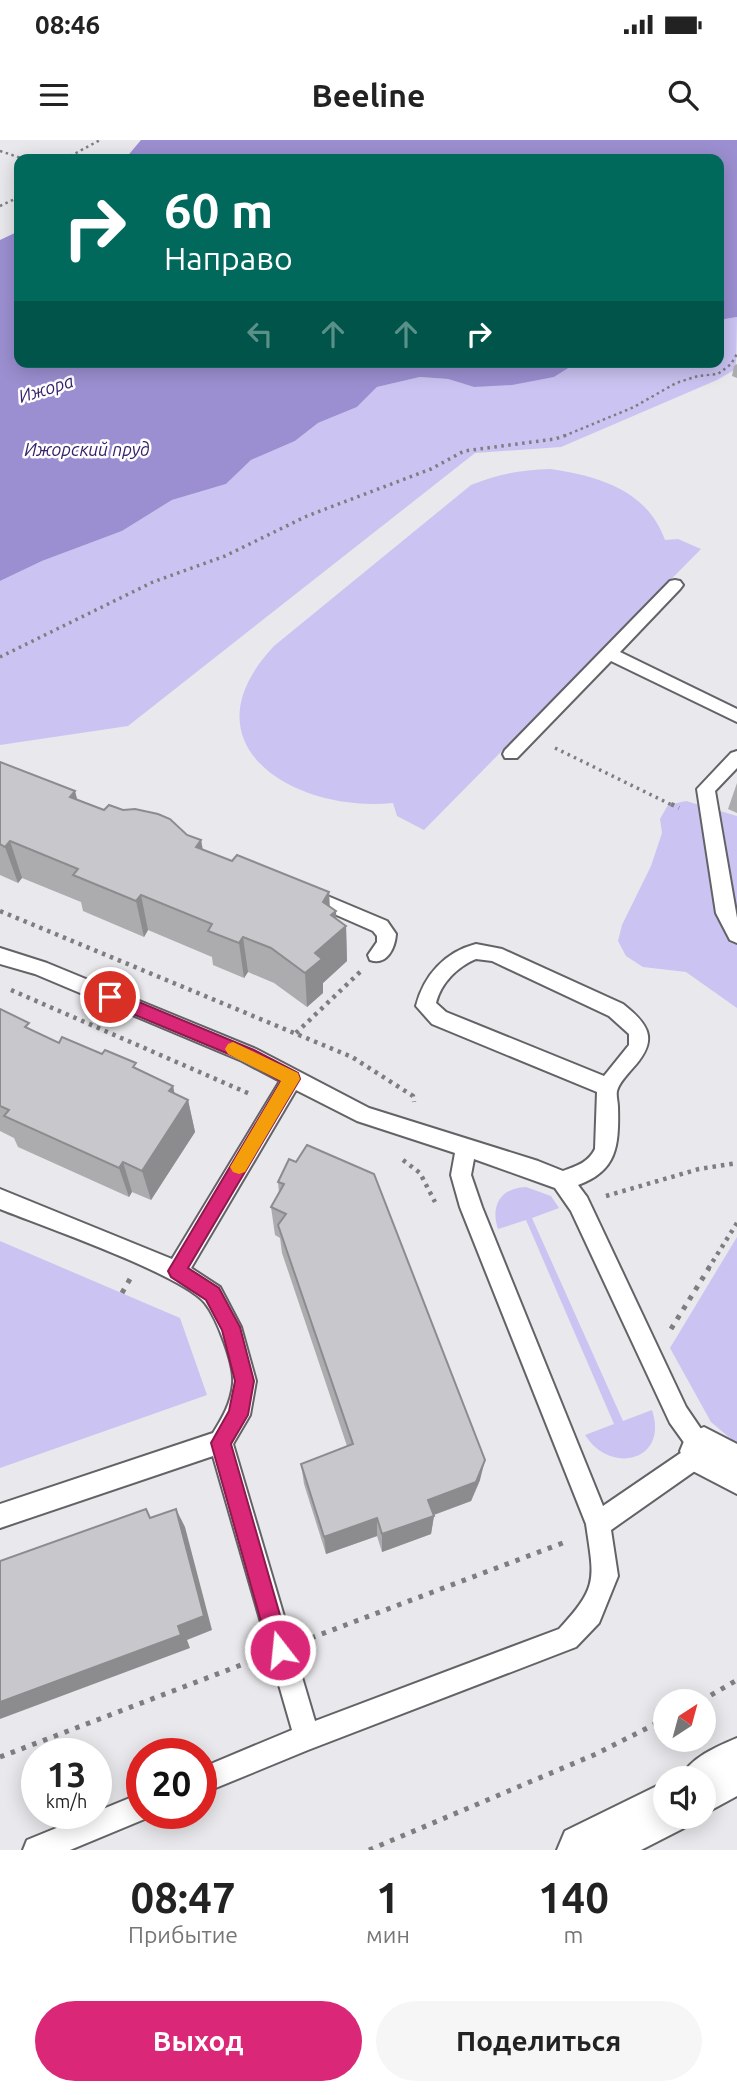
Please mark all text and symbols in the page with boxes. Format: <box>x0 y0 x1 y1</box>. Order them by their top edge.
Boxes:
text: 08:46 <box>35 10 100 39</box>
icon: menu <box>35 76 73 114</box>
icon: search <box>664 76 702 114</box>
text: Beeline <box>312 77 425 113</box>
icon: right <box>49 182 140 273</box>
text: 60 m <box>164 182 273 237</box>
text: Направо <box>164 240 293 276</box>
icon: left <box>241 315 279 353</box>
icon: ahead <box>314 315 352 353</box>
icon: ahead <box>387 315 425 353</box>
icon: right <box>460 315 498 353</box>
water label: Ижора <box>16 370 76 406</box>
water label: Ижорский пруд <box>24 439 150 459</box>
pin <box>80 967 140 1027</box>
icon: arrive <box>91 978 129 1016</box>
position arrow <box>243 1613 317 1687</box>
north arrow <box>653 1689 716 1752</box>
map controls <box>653 1689 716 1829</box>
speed limit sign: 20 <box>126 1738 217 1829</box>
text: 13 <box>47 1754 86 1794</box>
button: sound <box>653 1766 716 1829</box>
text: km/h <box>46 1791 87 1811</box>
text: 08:47 <box>130 1874 236 1921</box>
text: 1 <box>376 1874 400 1921</box>
text: 140 <box>538 1874 609 1921</box>
text: Прибытие <box>128 1922 238 1947</box>
text: мин <box>366 1922 410 1947</box>
text: m <box>563 1922 583 1947</box>
button: Выход <box>35 2001 362 2081</box>
button: Поделиться <box>376 2001 702 2081</box>

